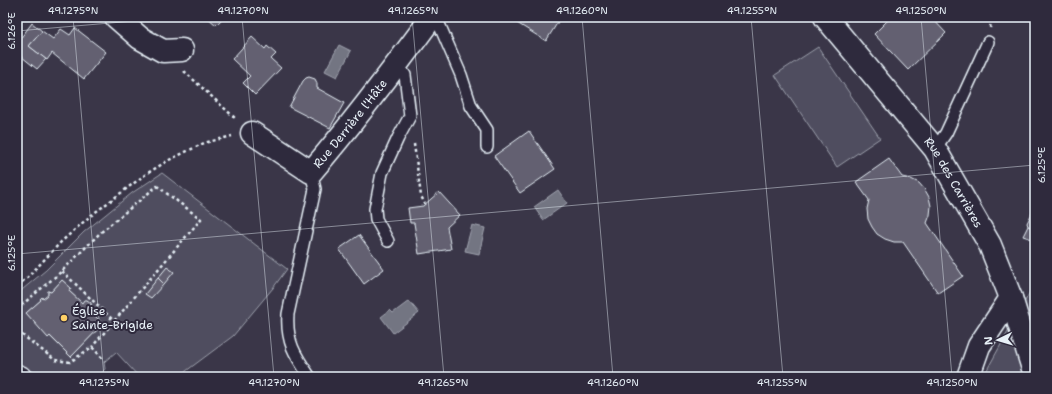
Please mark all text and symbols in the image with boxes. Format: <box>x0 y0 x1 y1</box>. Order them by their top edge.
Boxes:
text: 49.1275°N <box>48 4 98 17</box>
text: 49.1270°N <box>217 4 269 17</box>
text: 49.1265°N <box>388 4 438 17</box>
text: 49.1260°N <box>556 4 608 17</box>
text: 49.1255°N <box>727 4 777 17</box>
text: 49.1250°N <box>895 4 947 17</box>
text: 6.126°E <box>5 12 18 50</box>
street label: Rue Derrière l'Hâte <box>310 76 391 172</box>
street label: Rue des Carrières <box>921 134 986 231</box>
text: 6.125°E <box>1035 147 1048 183</box>
text: 6.125°E <box>5 235 18 271</box>
place label: Église Sainte-Brigide <box>72 303 153 333</box>
marker: Église Sainte-Brigide <box>59 313 69 323</box>
north arrow <box>978 320 1018 360</box>
text: N <box>981 336 996 346</box>
text: 49.1275°N <box>79 376 129 389</box>
text: 49.1270°N <box>248 376 300 389</box>
text: 49.1265°N <box>418 376 468 389</box>
text: 49.1260°N <box>587 376 639 389</box>
text: 49.1255°N <box>757 376 807 389</box>
text: 49.1250°N <box>926 376 978 389</box>

